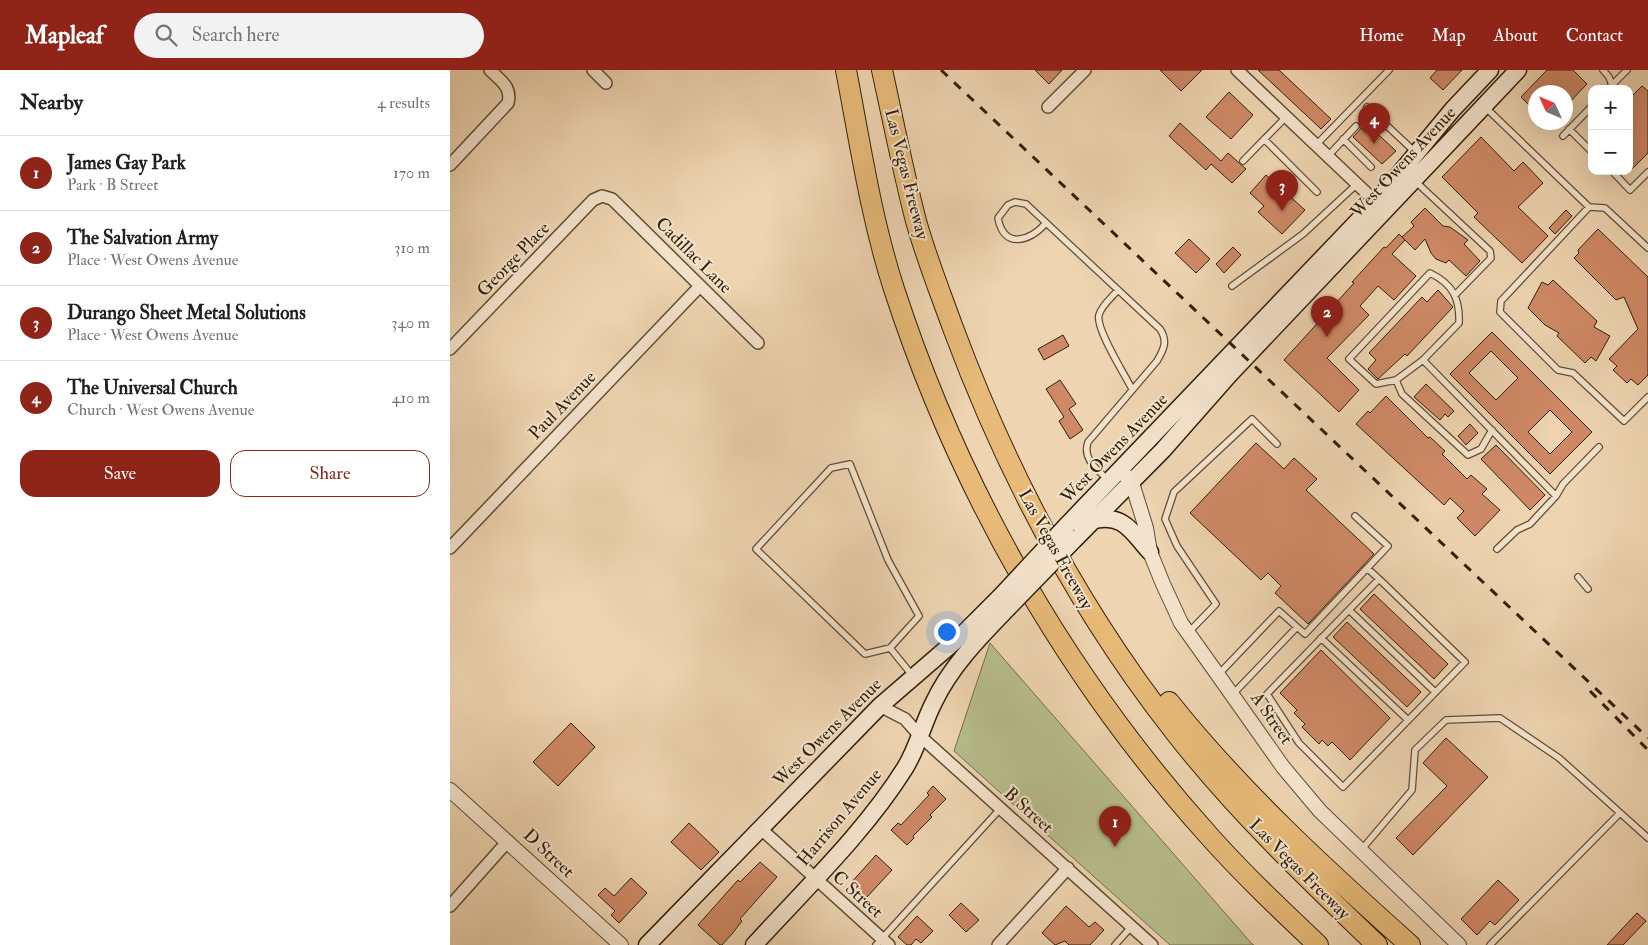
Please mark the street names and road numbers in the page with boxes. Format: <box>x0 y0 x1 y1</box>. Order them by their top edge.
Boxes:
street label: West Owens Avenue <box>1345 101 1461 224</box>
street label: Las Vegas Freeway <box>879 106 934 243</box>
street label: Cadillac Lane <box>650 212 737 299</box>
street label: George Place <box>472 217 555 302</box>
street label: Paul Avenue <box>524 366 601 445</box>
street label: West Owens Avenue <box>1055 388 1173 509</box>
street label: Las Vegas Freeway <box>1013 485 1099 614</box>
street label: West Owens Avenue <box>767 673 887 792</box>
street label: A Street <box>1245 687 1298 749</box>
street label: Harrison Avenue <box>792 763 887 871</box>
street label: B Street <box>999 782 1058 839</box>
street label: Las Vegas Freeway <box>1244 814 1356 926</box>
street label: D Street <box>518 824 579 883</box>
street label: C Street <box>828 866 888 923</box>

